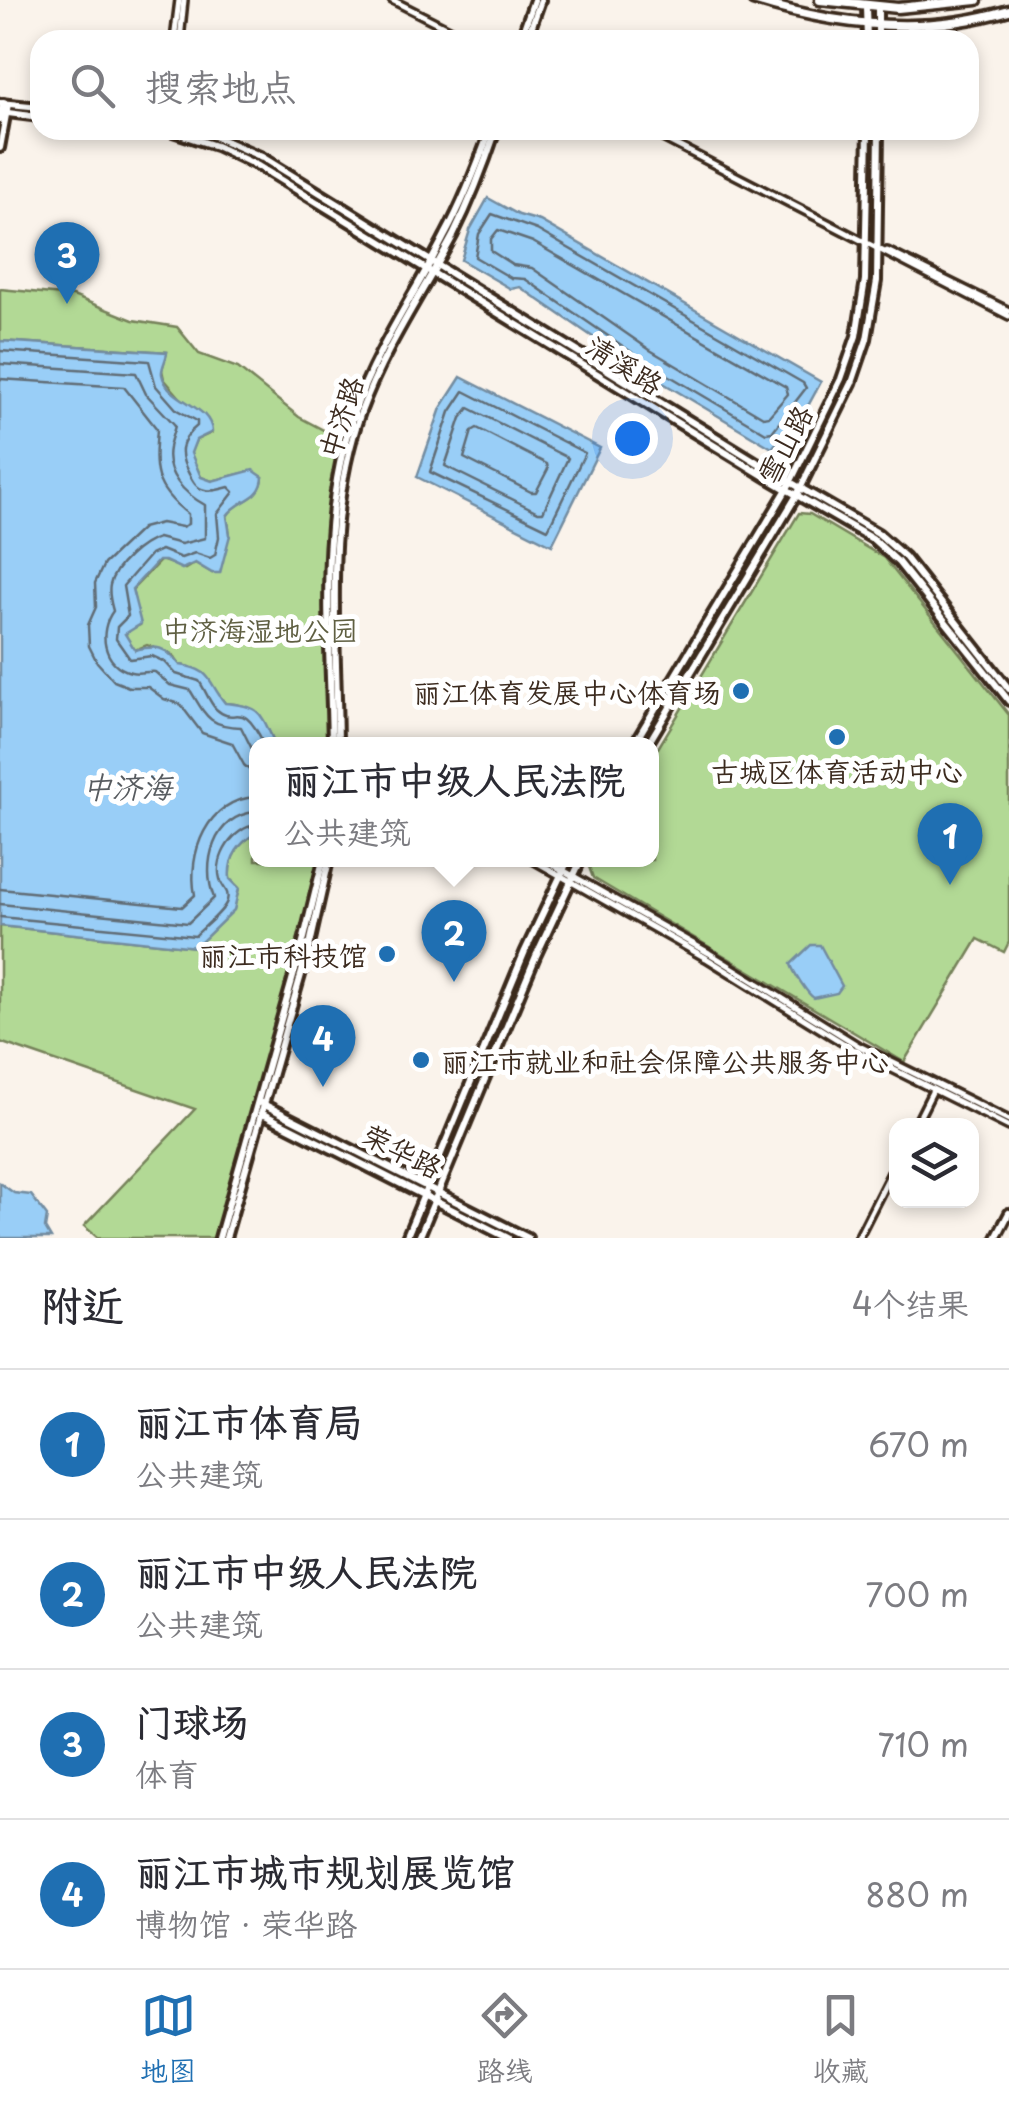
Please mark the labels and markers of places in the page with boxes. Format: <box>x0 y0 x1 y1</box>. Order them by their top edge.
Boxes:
pin: 3 <box>34 222 100 304</box>
place label: 丽江体育发展中心体育场 <box>413 670 721 713</box>
marker: 丽江体育发展中心体育场 <box>730 680 752 702</box>
marker: 古城区体育活动中心 <box>826 726 848 748</box>
place label: 古城区体育活动中心 <box>711 749 963 792</box>
pin: 1 <box>918 802 982 885</box>
pin: 2 <box>422 900 486 982</box>
place label: 丽江市科技馆 <box>199 933 367 976</box>
marker: 丽江市科技馆 <box>376 943 398 965</box>
pin: 4 <box>290 1004 356 1087</box>
place label: 丽江市就业和社会保障公共服务中心 <box>441 1039 889 1082</box>
marker: 丽江市就业和社会保障公共服务中心 <box>410 1049 432 1071</box>

